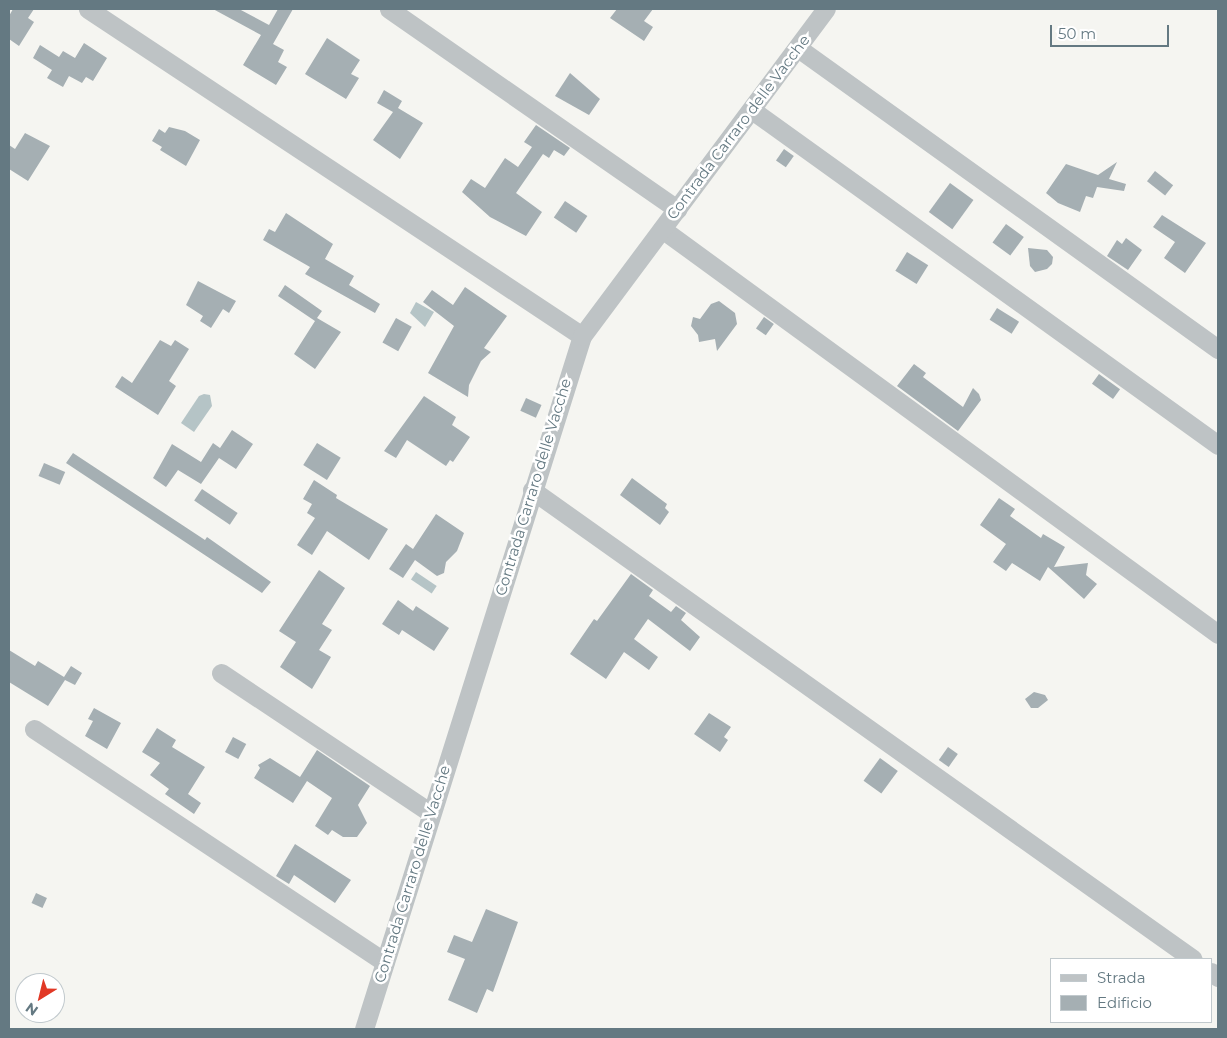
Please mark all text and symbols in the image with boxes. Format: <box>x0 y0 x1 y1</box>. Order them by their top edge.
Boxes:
scale bar <box>1052 15 1171 47</box>
text: 50 m <box>1058 24 1096 43</box>
street label: Contrada Carraro delle Vacche <box>663 31 813 223</box>
street label: Contrada Carraro delle Vacche <box>491 376 575 598</box>
street label: Contrada Carraro delle Vacche <box>370 763 454 985</box>
legend <box>1050 958 1212 1023</box>
text: Strada <box>1097 968 1146 987</box>
north arrow <box>15 973 65 1023</box>
text: Edificio <box>1097 993 1152 1012</box>
text: N <box>22 999 42 1020</box>

